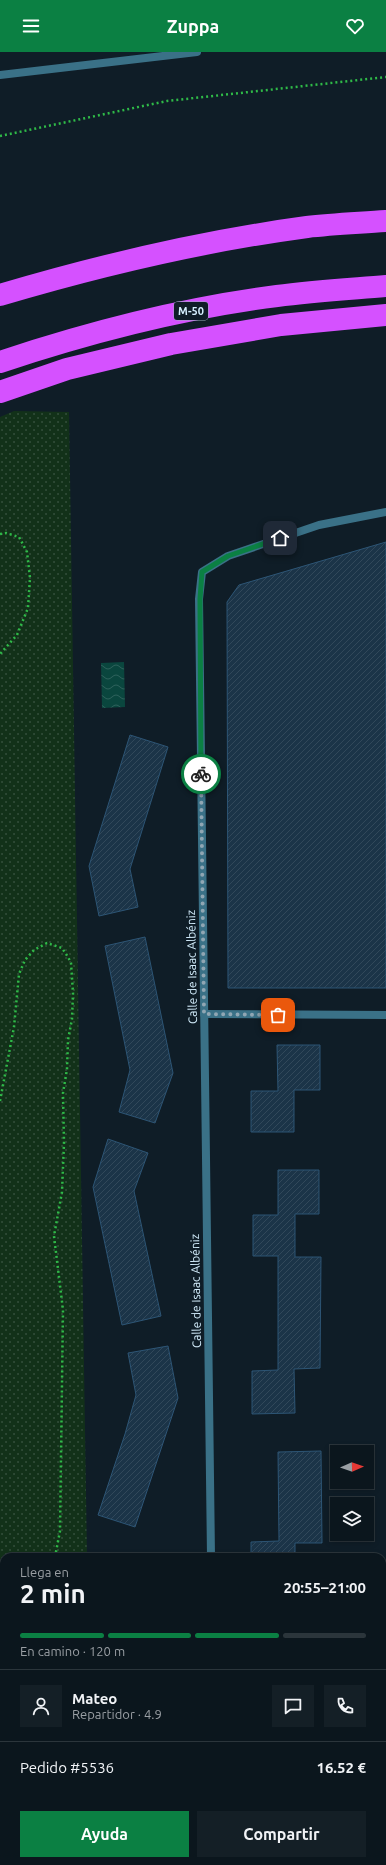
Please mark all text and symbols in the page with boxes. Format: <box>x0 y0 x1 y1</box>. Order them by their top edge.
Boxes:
icon: menu <box>20 15 42 37</box>
icon: heart <box>344 15 366 37</box>
text: Zuppa <box>167 16 219 36</box>
road number: M-50 <box>174 302 208 320</box>
pin <box>263 521 297 555</box>
icon: home <box>269 527 291 549</box>
courier <box>181 754 221 794</box>
icon: bike <box>190 763 212 785</box>
street label: Calle de Isaac Albéniz <box>184 909 199 1024</box>
pin <box>261 998 295 1032</box>
icon: bag <box>267 1004 289 1026</box>
street label: Calle de Isaac Albéniz <box>188 1233 203 1348</box>
north arrow <box>330 1445 374 1489</box>
map controls <box>330 1445 374 1541</box>
button: layers <box>330 1497 374 1541</box>
text: Llega en <box>20 1565 69 1579</box>
text: 2 min <box>20 1579 86 1608</box>
text: 20:55–21:00 <box>283 1579 366 1596</box>
text: En camino · 120 m <box>20 1644 125 1658</box>
button: person <box>20 1685 62 1727</box>
button: chat <box>272 1685 314 1727</box>
button: phone <box>324 1685 366 1727</box>
text: Mateo <box>72 1690 117 1707</box>
text: Repartidor · 4.9 <box>72 1707 162 1721</box>
text: Pedido #5536 <box>20 1759 114 1776</box>
text: 16.52 € <box>316 1759 366 1776</box>
button: Ayuda <box>20 1811 189 1857</box>
button: Compartir <box>197 1811 366 1857</box>

